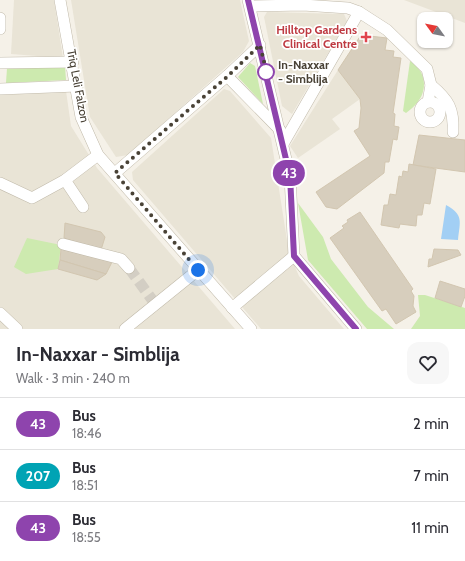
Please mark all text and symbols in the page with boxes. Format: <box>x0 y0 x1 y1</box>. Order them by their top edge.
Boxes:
north arrow <box>417 12 453 48</box>
map controls <box>417 12 453 48</box>
place label: Hilltop Gardens Clinical Centre <box>276 22 357 51</box>
marker: Hilltop Gardens Clinical Centre <box>360 31 372 43</box>
street label: Triq Leli Falzon <box>64 48 93 124</box>
place label: In-Naxxar - Simblija <box>278 57 329 86</box>
marker: In-Naxxar - Simblija <box>257 63 275 81</box>
line badge: 43 <box>271 160 307 186</box>
text: 43 <box>281 164 297 182</box>
your location <box>188 260 208 280</box>
button: heart <box>407 342 449 384</box>
text: In-Naxxar - Simblija <box>16 343 180 366</box>
text: Walk · 3 min · 240 m <box>16 370 130 386</box>
text: Bus <box>72 407 96 425</box>
text: 43 <box>30 415 46 433</box>
text: 2 min <box>413 415 449 433</box>
text: 18:46 <box>72 425 102 441</box>
text: Bus <box>72 459 96 477</box>
text: 207 <box>26 467 50 485</box>
text: 7 min <box>413 467 449 485</box>
text: 18:51 <box>72 477 98 493</box>
text: Bus <box>72 511 96 529</box>
text: 43 <box>30 519 46 537</box>
text: 11 min <box>411 519 449 537</box>
text: 18:55 <box>72 529 101 545</box>

